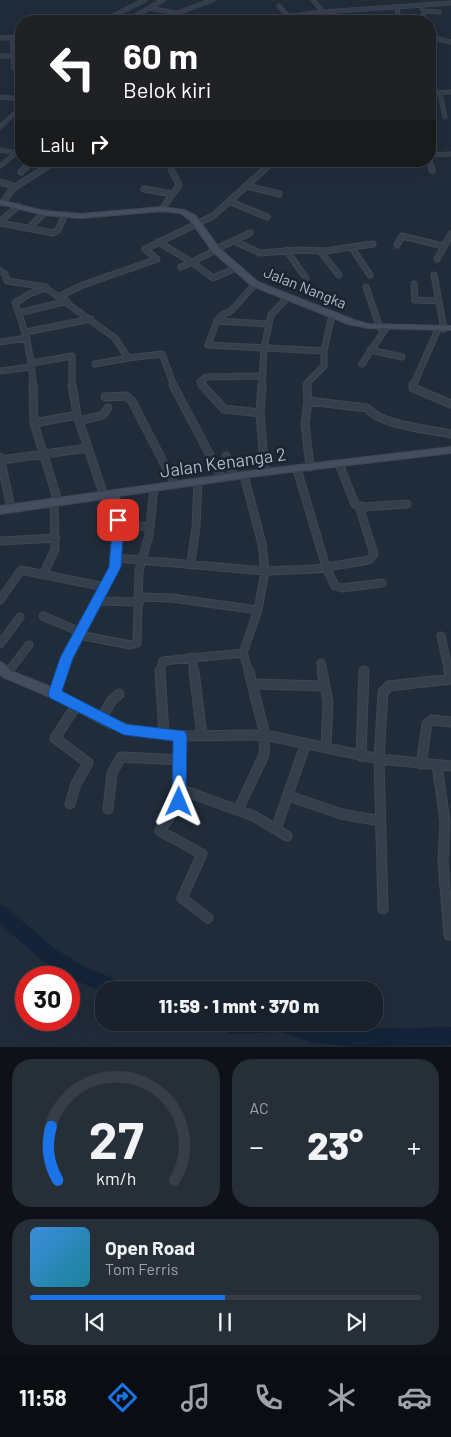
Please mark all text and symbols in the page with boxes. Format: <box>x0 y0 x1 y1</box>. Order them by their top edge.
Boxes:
text: 60 m <box>123 34 198 76</box>
icon: left <box>40 35 105 100</box>
text: Belok kiri <box>123 76 211 102</box>
icon: right <box>85 130 113 158</box>
text: Lalu <box>40 133 75 156</box>
street label: Jalan Nangka <box>261 262 349 312</box>
street label: Jalan Kenanga 2 <box>158 442 287 482</box>
pin <box>97 499 139 541</box>
icon: arrive <box>104 506 132 534</box>
position arrow <box>152 775 204 827</box>
speed limit sign: 30 <box>15 966 80 1031</box>
text: 11:59 · 1 mnt · 370 m <box>159 994 319 1017</box>
text: AC <box>250 1098 269 1117</box>
text: 27 <box>88 1107 143 1169</box>
text: 23° <box>307 1122 363 1168</box>
text: − <box>250 1129 264 1163</box>
text: + <box>407 1129 421 1163</box>
text: km/h <box>96 1167 136 1189</box>
text: Open Road <box>105 1236 195 1259</box>
text: Tom Ferris <box>105 1259 179 1278</box>
icon: previous <box>81 1308 109 1336</box>
icon: pause <box>211 1308 239 1336</box>
icon: next <box>342 1308 370 1336</box>
icon: directions <box>105 1380 140 1415</box>
icon: music <box>178 1380 213 1415</box>
icon: phone <box>251 1380 286 1415</box>
icon: climate <box>324 1380 359 1415</box>
icon: car <box>397 1380 432 1415</box>
text: 11:58 <box>19 1384 67 1410</box>

